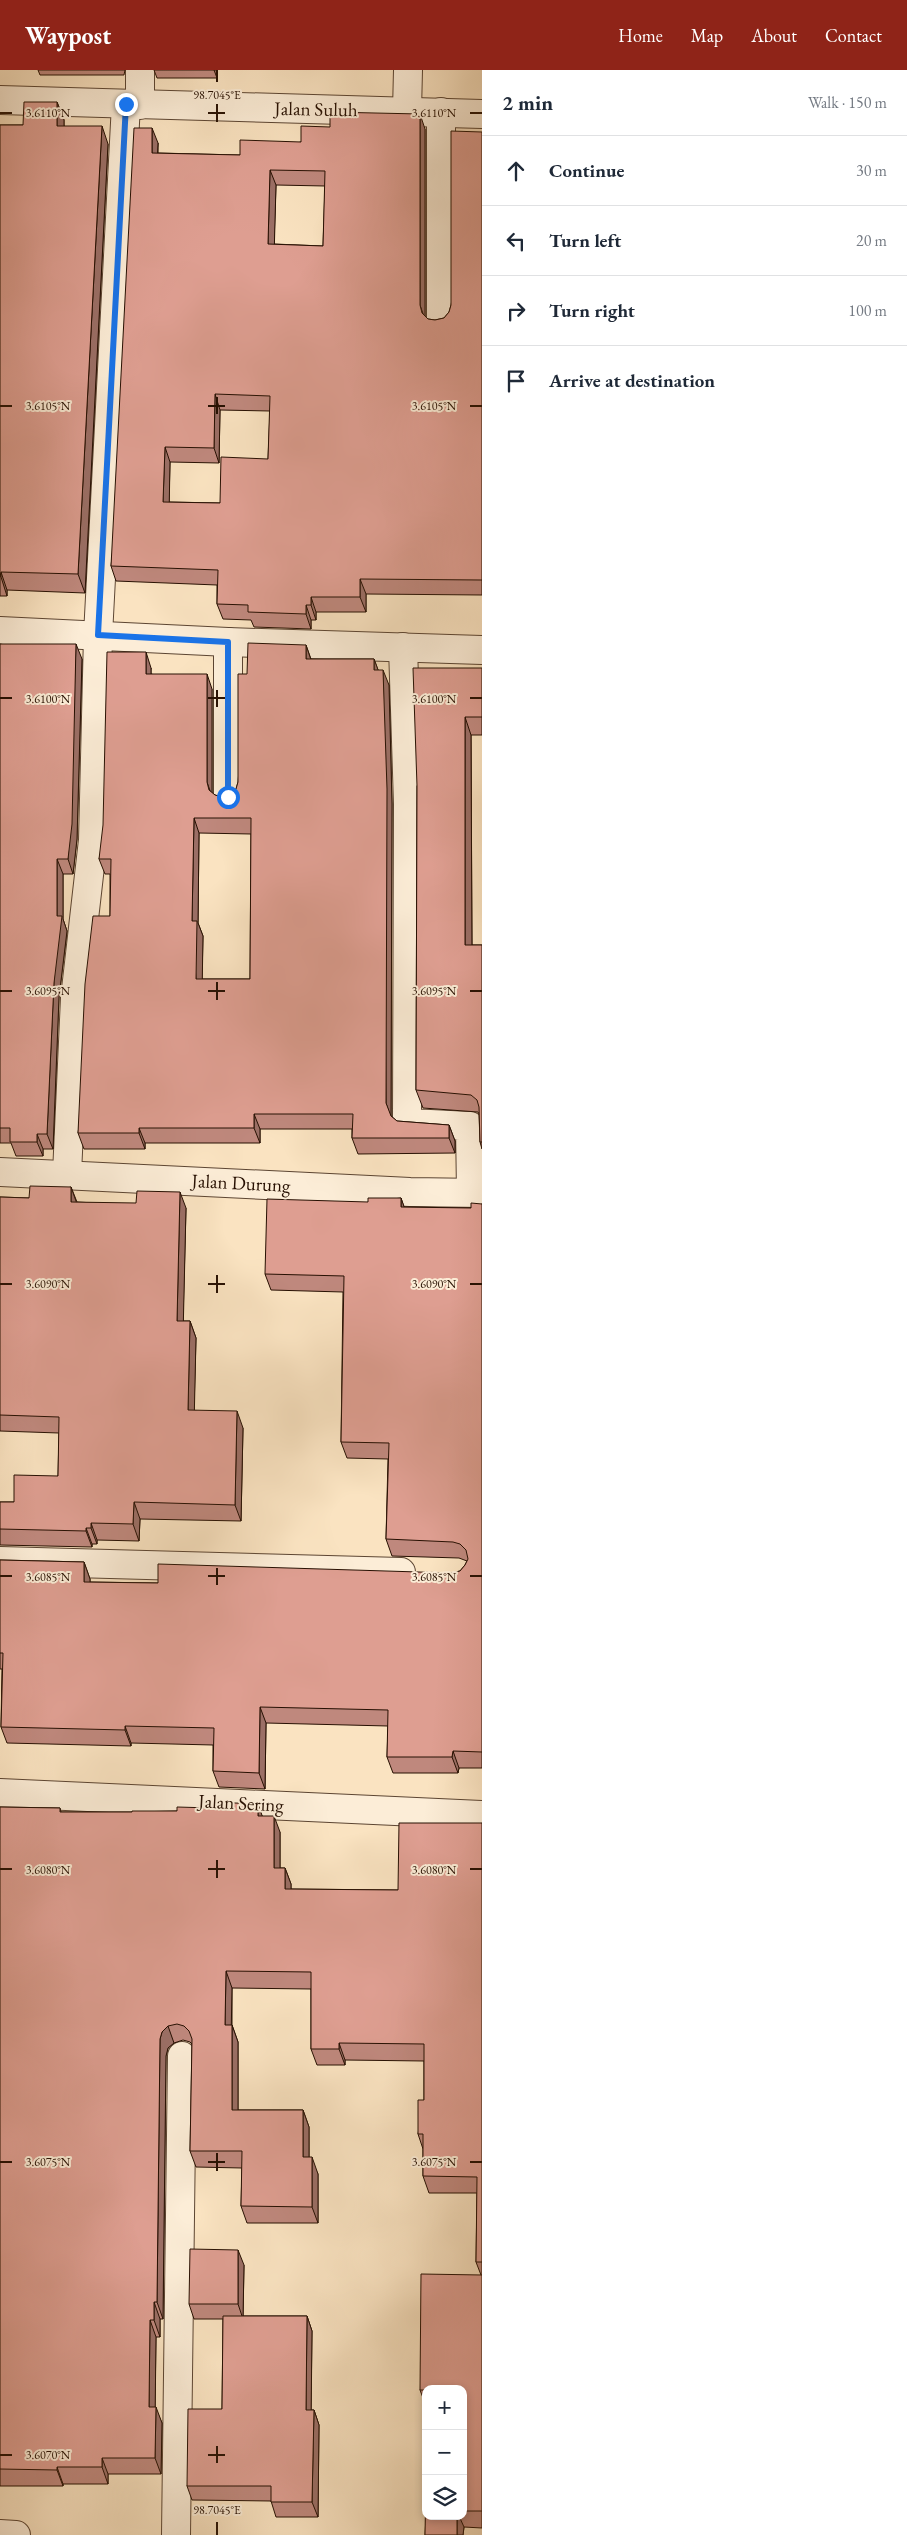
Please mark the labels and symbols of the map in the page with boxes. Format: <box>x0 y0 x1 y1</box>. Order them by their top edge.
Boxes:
text: 98.7045°E <box>193 87 241 103</box>
route end <box>115 93 138 116</box>
street label: Jalan Suluh <box>272 96 358 122</box>
text: 3.6110°N <box>26 105 71 121</box>
text: 3.6110°N <box>412 105 457 121</box>
text: 3.6105°N <box>26 398 71 414</box>
text: 3.6105°N <box>412 398 457 414</box>
text: 3.6100°N <box>26 691 71 707</box>
text: 3.6100°N <box>412 691 457 707</box>
route start <box>217 786 240 809</box>
text: 3.6095°N <box>26 983 71 999</box>
text: 3.6095°N <box>412 983 457 999</box>
street label: Jalan Durung <box>189 1168 292 1198</box>
text: 3.6090°N <box>26 1276 71 1292</box>
text: 3.6090°N <box>412 1276 457 1292</box>
text: 3.6085°N <box>26 1569 71 1585</box>
text: 3.6085°N <box>412 1569 457 1585</box>
street label: Jalan Sering <box>196 1788 285 1818</box>
text: 3.6080°N <box>26 1862 71 1878</box>
text: 3.6080°N <box>412 1862 457 1878</box>
text: 3.6075°N <box>26 2154 71 2170</box>
text: 3.6075°N <box>412 2154 457 2170</box>
text: 3.6070°N <box>26 2447 71 2463</box>
text: 98.7045°E <box>193 2502 241 2518</box>

